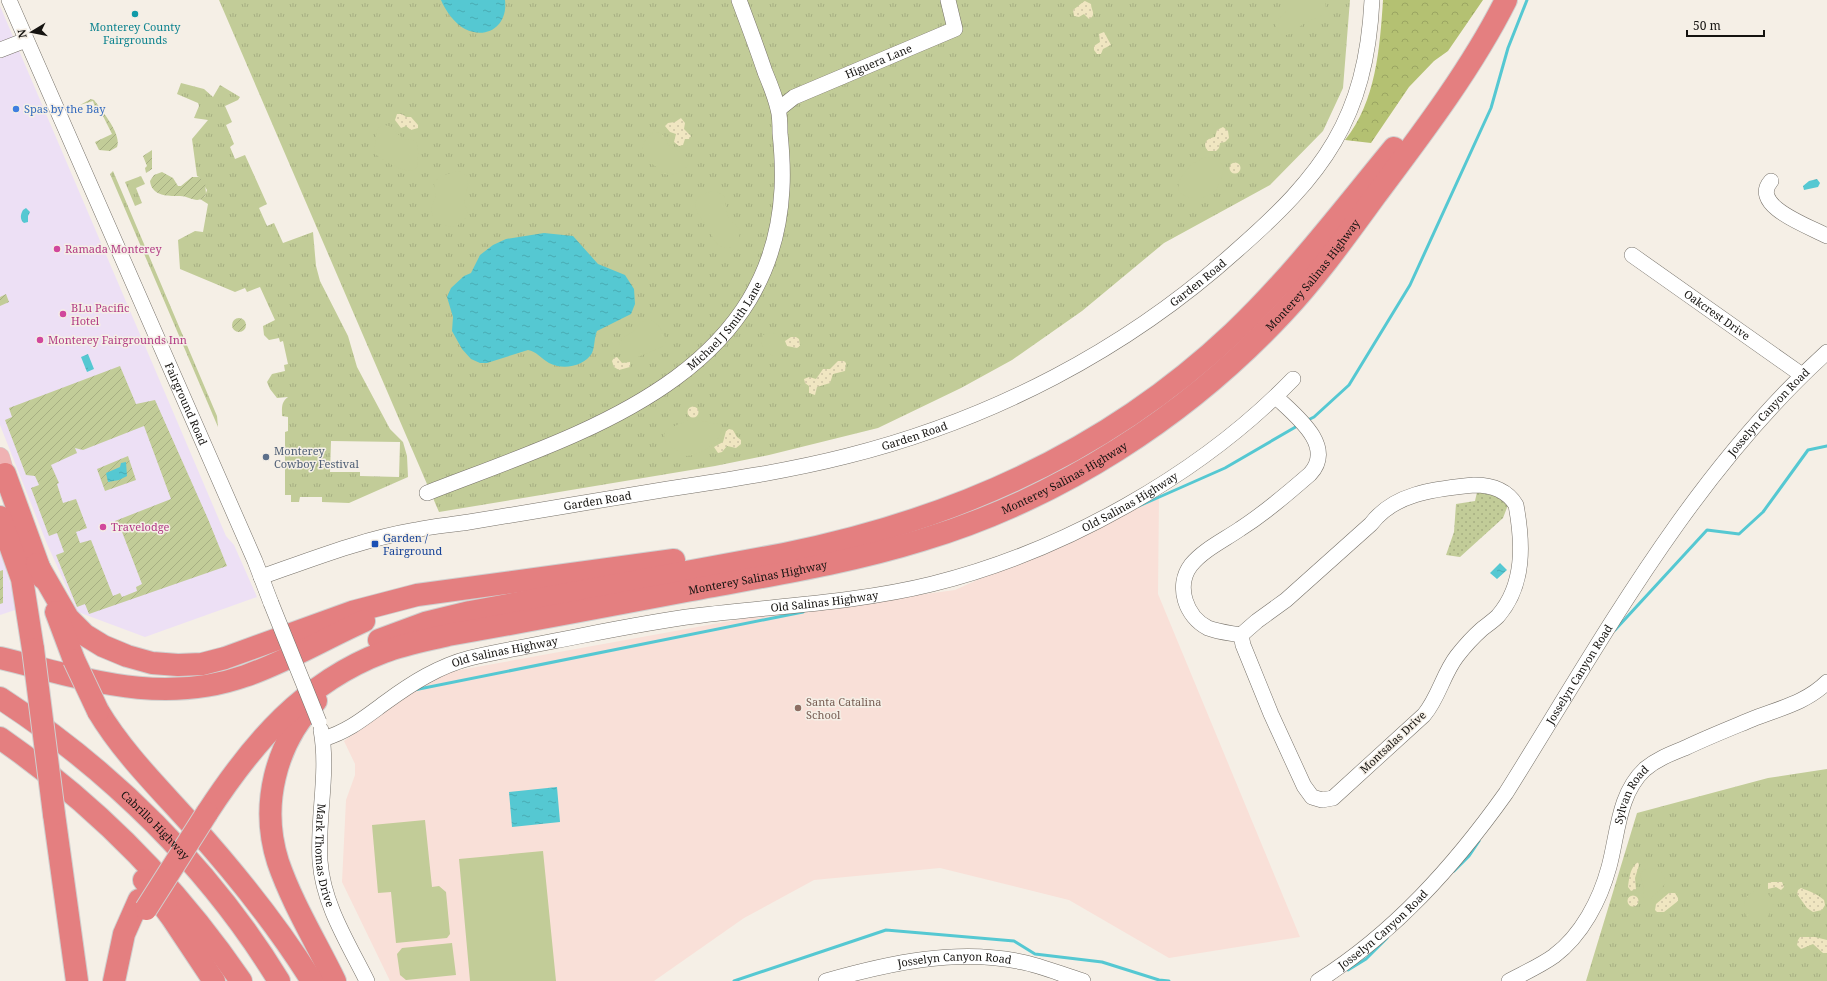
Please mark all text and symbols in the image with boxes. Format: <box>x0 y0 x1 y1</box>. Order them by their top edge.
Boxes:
marker: Monterey County Fairgrounds <box>130 9 140 19</box>
north arrow <box>12 12 52 52</box>
scale bar <box>1687 12 1764 38</box>
text: 50 m <box>1693 17 1721 34</box>
place label: Monterey County Fairgrounds <box>90 19 181 47</box>
text: N <box>13 28 30 39</box>
street label: Higuera Lane <box>843 40 914 82</box>
place label: Spas by the Bay <box>24 101 106 116</box>
marker: Spas by the Bay <box>11 104 21 114</box>
street label: Monterey Salinas Highway <box>1262 215 1363 334</box>
place label: Ramada Monterey <box>65 241 162 256</box>
marker: Ramada Monterey <box>52 244 62 254</box>
street label: Garden Road <box>1166 255 1229 310</box>
street label: Michael J Smith Lane <box>684 279 765 373</box>
street label: Oakcrest Drive <box>1681 286 1753 343</box>
place label: BLu Pacific Hotel <box>71 300 129 328</box>
marker: BLu Pacific Hotel <box>58 309 68 319</box>
place label: Monterey Fairgrounds Inn <box>48 332 187 347</box>
marker: Monterey Fairgrounds Inn <box>35 335 45 345</box>
street label: Fairground Road <box>162 360 211 448</box>
street label: Josselyn Canyon Road <box>1723 364 1813 460</box>
street label: Garden Road <box>880 417 950 453</box>
street label: Monterey Salinas Highway <box>999 437 1130 517</box>
place label: Monterey Cowboy Festival <box>274 443 359 471</box>
marker: Monterey Cowboy Festival <box>261 452 271 462</box>
street label: Old Salinas Highway <box>1079 468 1181 535</box>
street label: Garden Road <box>562 487 633 513</box>
place label: Travelodge <box>111 519 170 534</box>
marker: Travelodge <box>98 522 108 532</box>
place label: Garden / Fairground <box>383 530 442 558</box>
marker: Garden / Fairground <box>370 539 380 549</box>
street label: Monterey Salinas Highway <box>687 556 829 597</box>
street label: Old Salinas Highway <box>770 587 880 615</box>
street label: Josselyn Canyon Road <box>1542 621 1616 728</box>
street label: Old Salinas Highway <box>449 632 560 670</box>
place label: Santa Catalina School <box>806 694 881 722</box>
marker: Santa Catalina School <box>793 703 803 713</box>
street label: Montsalas Drive <box>1356 707 1429 776</box>
street label: Sylvan Road <box>1610 762 1652 826</box>
street label: Cabrillo Highway <box>118 787 194 863</box>
street label: Mark Thomas Drive <box>312 803 338 909</box>
street label: Josselyn Canyon Road <box>1334 886 1431 973</box>
street label: Josselyn Canyon Road <box>895 948 1013 971</box>

